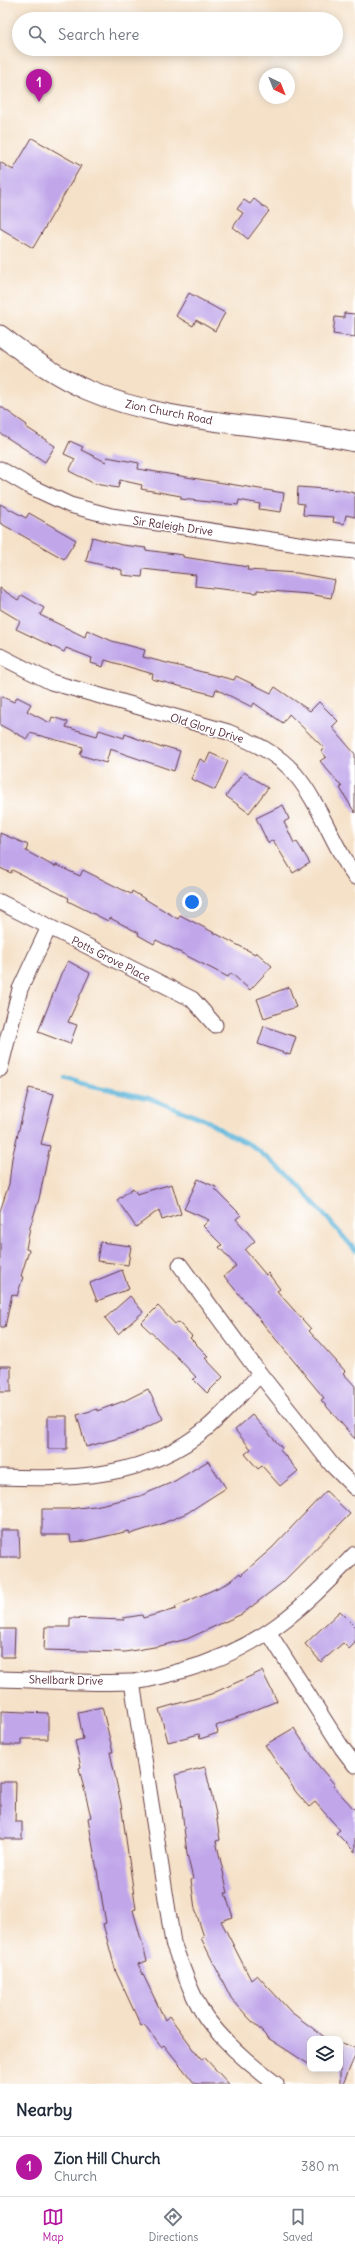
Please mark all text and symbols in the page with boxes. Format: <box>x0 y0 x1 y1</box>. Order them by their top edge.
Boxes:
search box <box>12 12 343 56</box>
icon: search <box>26 23 48 45</box>
text: Search here <box>58 25 139 44</box>
north arrow <box>259 68 295 104</box>
pin: 1 <box>26 69 52 102</box>
street label: Zion Church Road <box>124 397 214 427</box>
street label: Sir Raleigh Drive <box>132 513 214 539</box>
street label: Old Glory Drive <box>169 710 245 746</box>
your location <box>182 892 202 912</box>
street label: Potts Grove Place <box>69 933 153 985</box>
street label: Shellbark Drive <box>29 1672 103 1688</box>
map controls <box>307 2036 343 2072</box>
button: layers <box>307 2036 343 2072</box>
text: Nearby <box>16 2099 72 2121</box>
text: Zion Hill Church <box>54 2149 160 2168</box>
text: 1 <box>26 2158 32 2175</box>
text: 380 m <box>301 2158 339 2175</box>
text: Church <box>54 2168 97 2185</box>
tab: Map <box>42 2206 64 2244</box>
tab: Directions <box>149 2206 198 2244</box>
tab: Saved <box>283 2206 313 2244</box>

